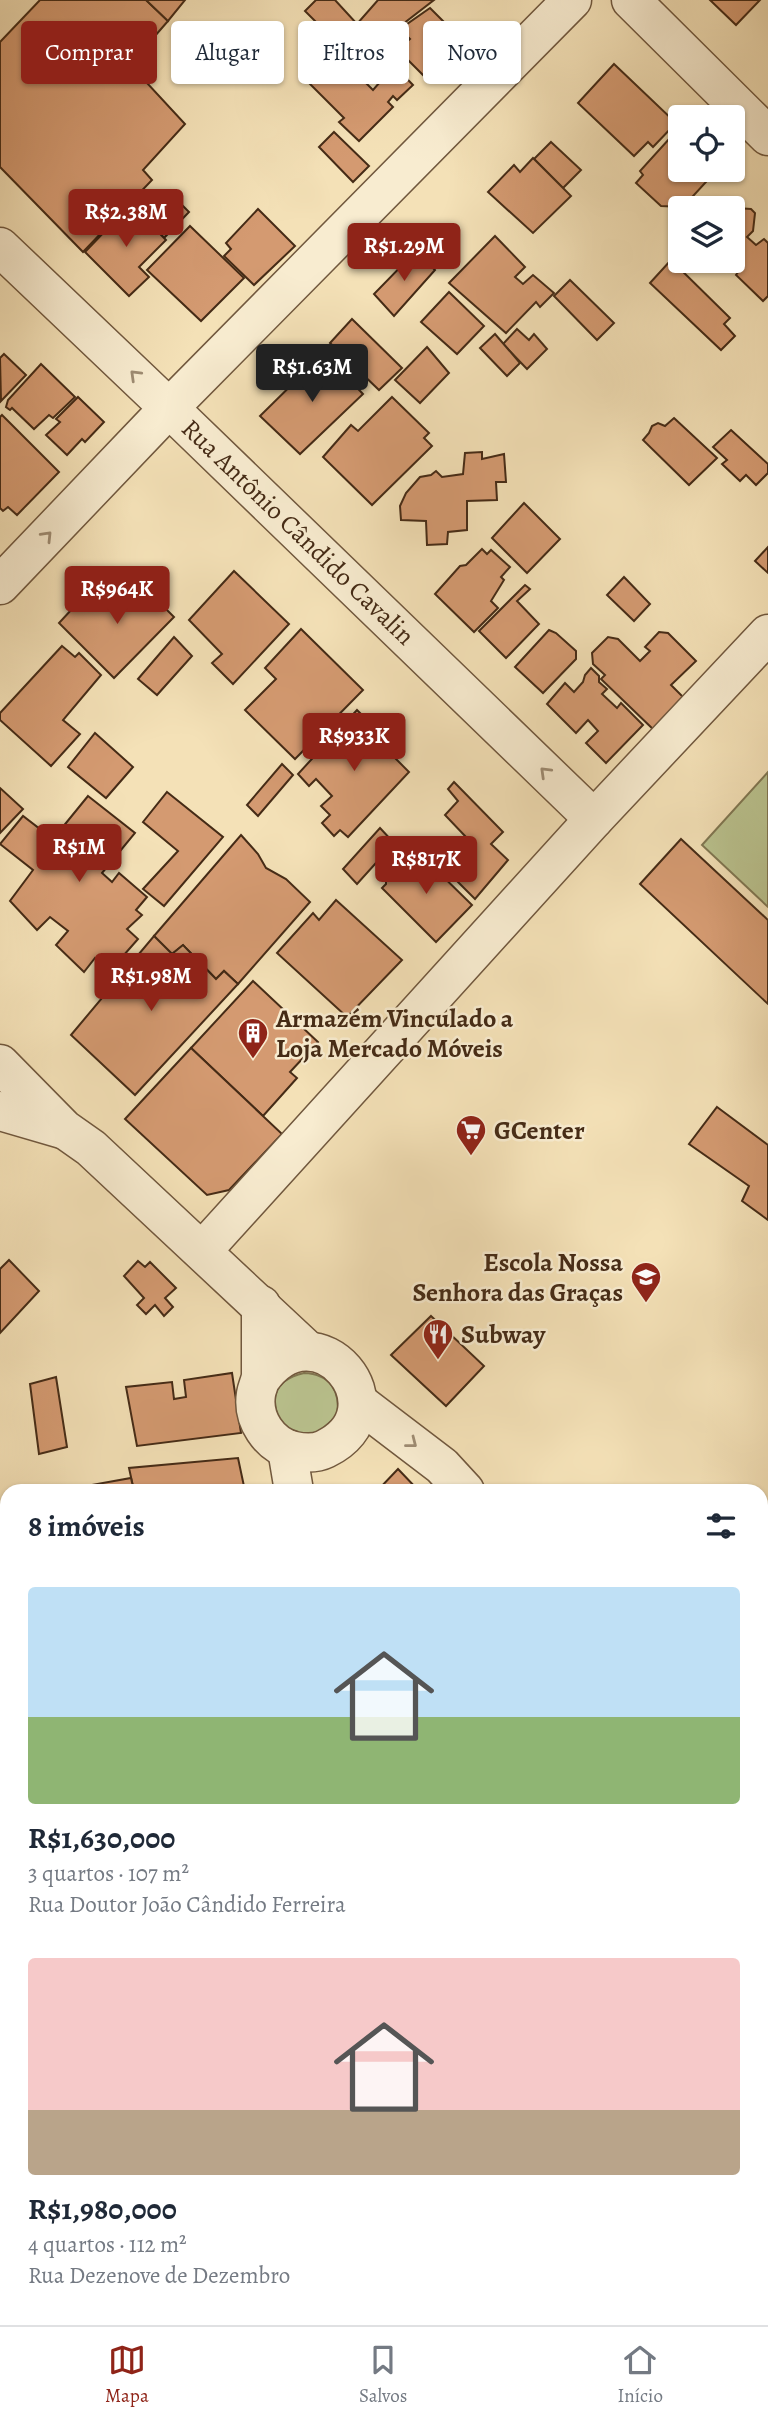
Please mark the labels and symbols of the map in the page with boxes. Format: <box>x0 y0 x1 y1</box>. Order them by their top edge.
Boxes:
pin: R$2.38M <box>61 190 191 249</box>
pin: R$1.29M <box>339 224 469 283</box>
pin: R$1.63M <box>247 344 377 404</box>
one-way arrow <box>130 371 143 383</box>
street label: Rua Antônio Cândido Cavalin <box>174 411 422 653</box>
one-way arrow <box>39 531 52 544</box>
pin: R$964K <box>60 566 174 626</box>
pin: R$933K <box>297 714 411 773</box>
one-way arrow <box>540 767 553 780</box>
pin: R$1M <box>38 824 120 884</box>
pin: R$817K <box>369 836 483 896</box>
pin: R$1.98M <box>86 954 216 1013</box>
place label: Armazém Vinculado a Loja Mercado Móveis <box>275 1001 514 1066</box>
building icon: Armazém Vinculado a Loja Mercado Móveis <box>236 1016 270 1060</box>
supermarket icon: GCenter <box>454 1113 488 1157</box>
place label: GCenter <box>494 1113 585 1148</box>
place label: Escola Nossa Senhora das Graças <box>412 1245 623 1310</box>
school or university icon: Escola Nossa Senhora das Graças <box>629 1260 663 1304</box>
restaurant icon: Subway <box>421 1317 455 1361</box>
place label: Subway <box>461 1317 546 1352</box>
one-way arrow <box>405 1435 417 1448</box>

